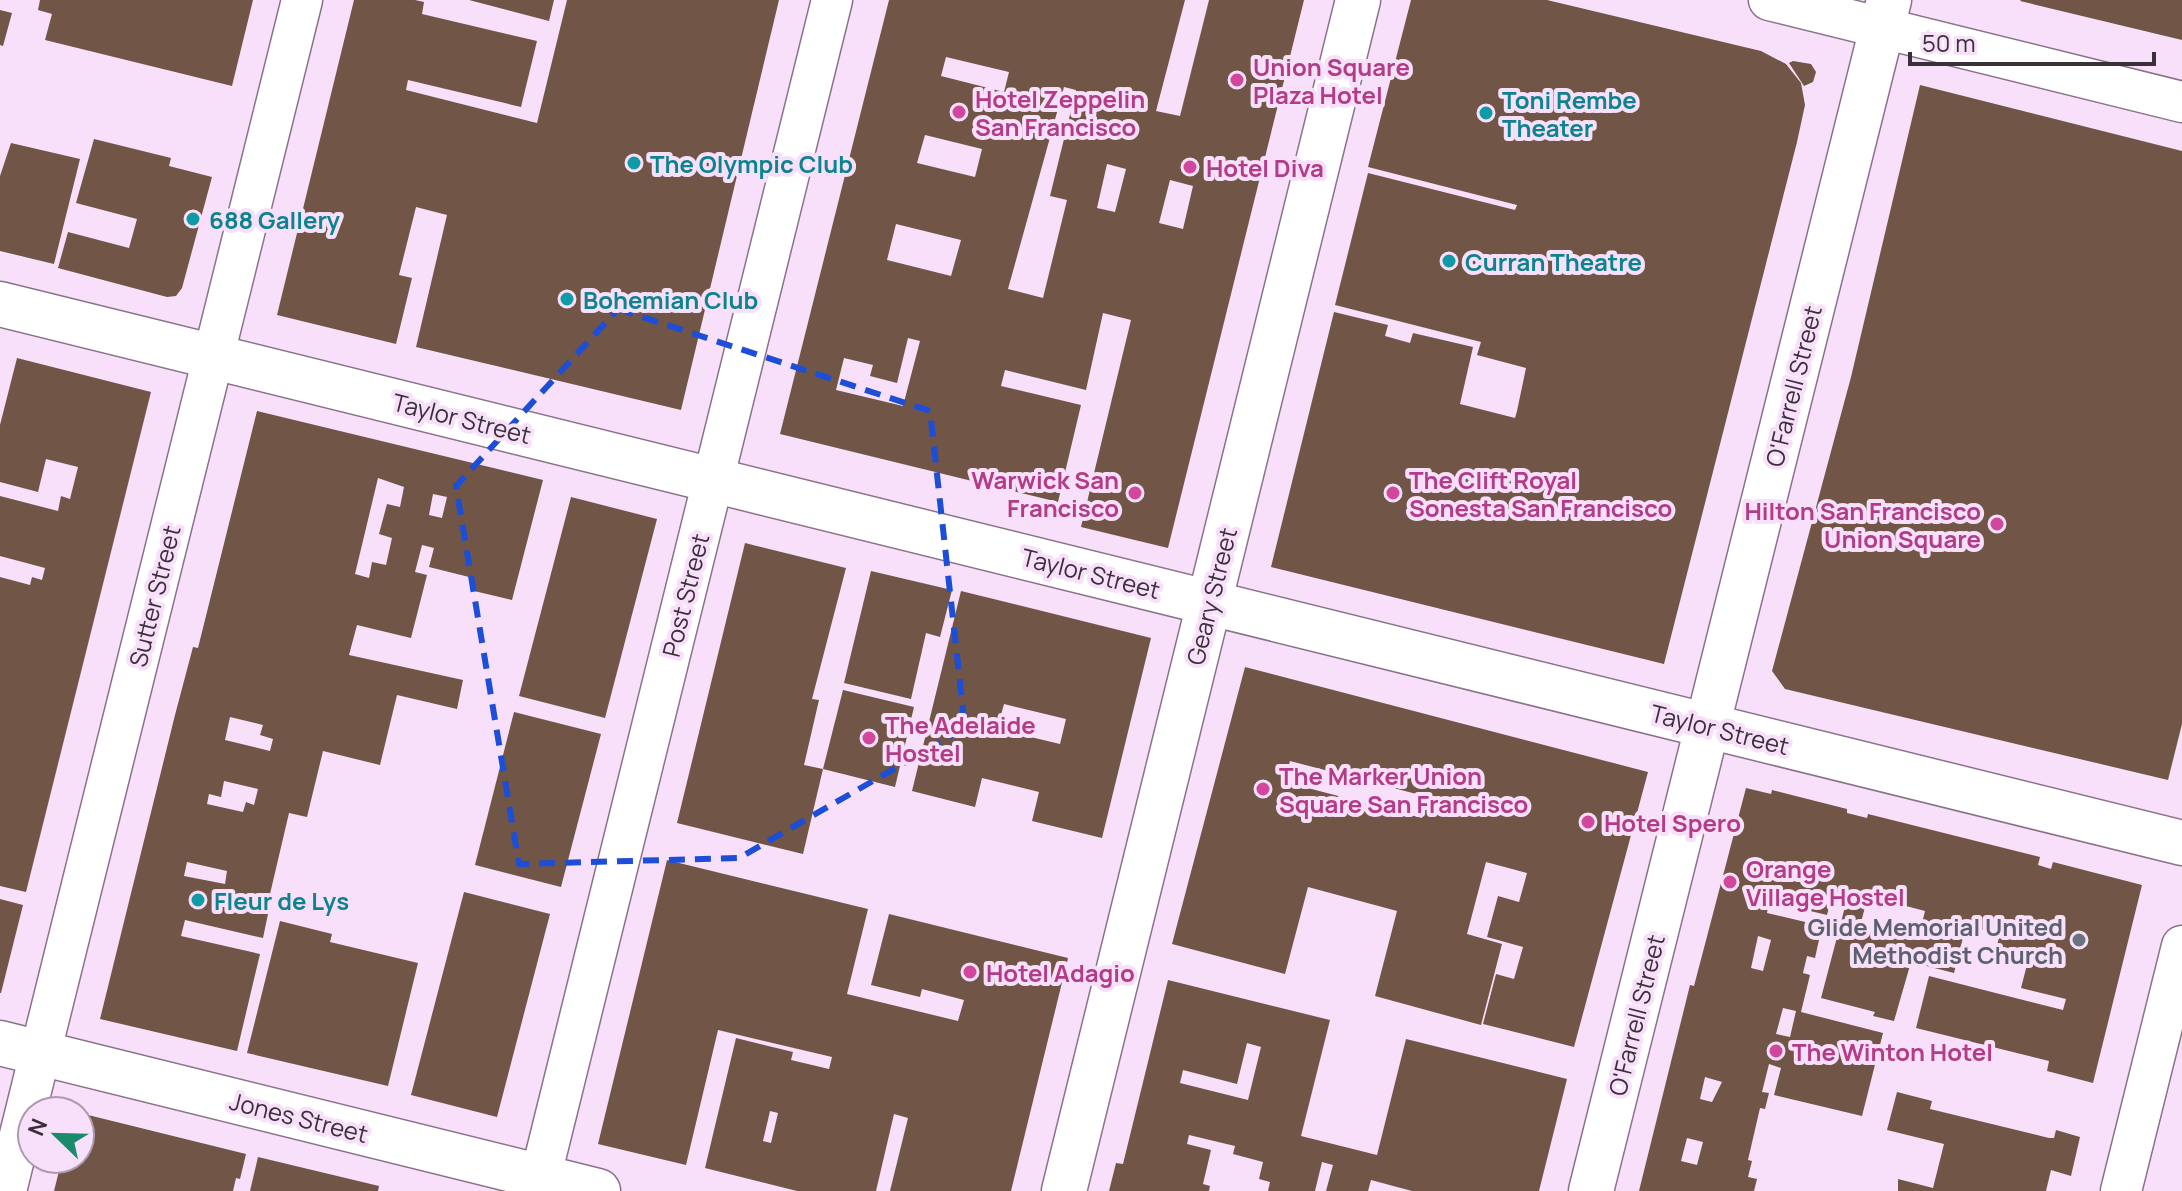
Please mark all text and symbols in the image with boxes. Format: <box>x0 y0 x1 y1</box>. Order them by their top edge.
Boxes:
scale bar <box>1910 16 2154 66</box>
text: 50 m <box>1922 26 1976 59</box>
place label: Union Square Plaza Hotel <box>1253 50 1410 111</box>
marker: Union Square Plaza Hotel <box>1228 71 1246 89</box>
place label: Hotel Zeppelin San Francisco <box>975 82 1145 143</box>
place label: Toni Rembe Theater <box>1502 83 1637 144</box>
marker: Hotel Zeppelin San Francisco <box>950 103 968 121</box>
marker: Toni Rembe Theater <box>1477 104 1495 122</box>
place label: The Olympic Club <box>650 147 853 180</box>
place label: Hotel Diva <box>1206 151 1324 184</box>
marker: The Olympic Club <box>625 154 643 172</box>
marker: Hotel Diva <box>1181 158 1199 176</box>
place label: 688 Gallery <box>209 203 341 236</box>
marker: 688 Gallery <box>184 210 202 228</box>
place label: Curran Theatre <box>1465 245 1642 278</box>
marker: Curran Theatre <box>1440 252 1458 270</box>
place label: Bohemian Club <box>583 283 758 316</box>
marker: Bohemian Club <box>558 290 576 308</box>
street label: O'Farrell Street <box>1757 302 1829 470</box>
street label: Taylor Street <box>389 385 535 451</box>
place label: Warwick San Francisco <box>971 463 1119 524</box>
place label: The Clift Royal Sonesta San Francisco <box>1409 463 1672 524</box>
marker: Warwick San Francisco <box>1126 484 1144 502</box>
marker: The Clift Royal Sonesta San Francisco <box>1384 484 1402 502</box>
place label: Hilton San Francisco Union Square <box>1744 494 1981 555</box>
marker: Hilton San Francisco Union Square <box>1988 515 2006 533</box>
street label: Sutter Street <box>120 522 188 670</box>
street label: Geary Street <box>1178 524 1244 668</box>
street label: Post Street <box>654 530 716 660</box>
street label: Taylor Street <box>1018 540 1164 606</box>
street label: Taylor Street <box>1647 696 1793 762</box>
place label: The Adelaide Hostel <box>885 708 1036 769</box>
marker: The Adelaide Hostel <box>860 729 878 747</box>
place label: The Marker Union Square San Francisco <box>1279 759 1528 820</box>
marker: The Marker Union Square San Francisco <box>1254 780 1272 798</box>
place label: Hotel Spero <box>1604 806 1741 839</box>
marker: Hotel Spero <box>1579 813 1597 831</box>
place label: Orange Village Hostel <box>1746 852 1905 913</box>
marker: Orange Village Hostel <box>1721 873 1739 891</box>
place label: Fleur de Lys <box>214 884 349 917</box>
marker: Fleur de Lys <box>189 891 207 909</box>
place label: Glide Memorial United Methodist Church <box>1807 910 2063 971</box>
street label: O'Farrell Street <box>1600 931 1672 1099</box>
marker: Glide Memorial United Methodist Church <box>2070 931 2088 949</box>
place label: Hotel Adagio <box>986 956 1135 989</box>
marker: Hotel Adagio <box>961 963 979 981</box>
place label: The Winton Hotel <box>1792 1035 1993 1068</box>
marker: The Winton Hotel <box>1767 1042 1785 1060</box>
street label: Jones Street <box>226 1084 372 1150</box>
north arrow <box>16 1095 96 1175</box>
text: N <box>21 1114 54 1140</box>

